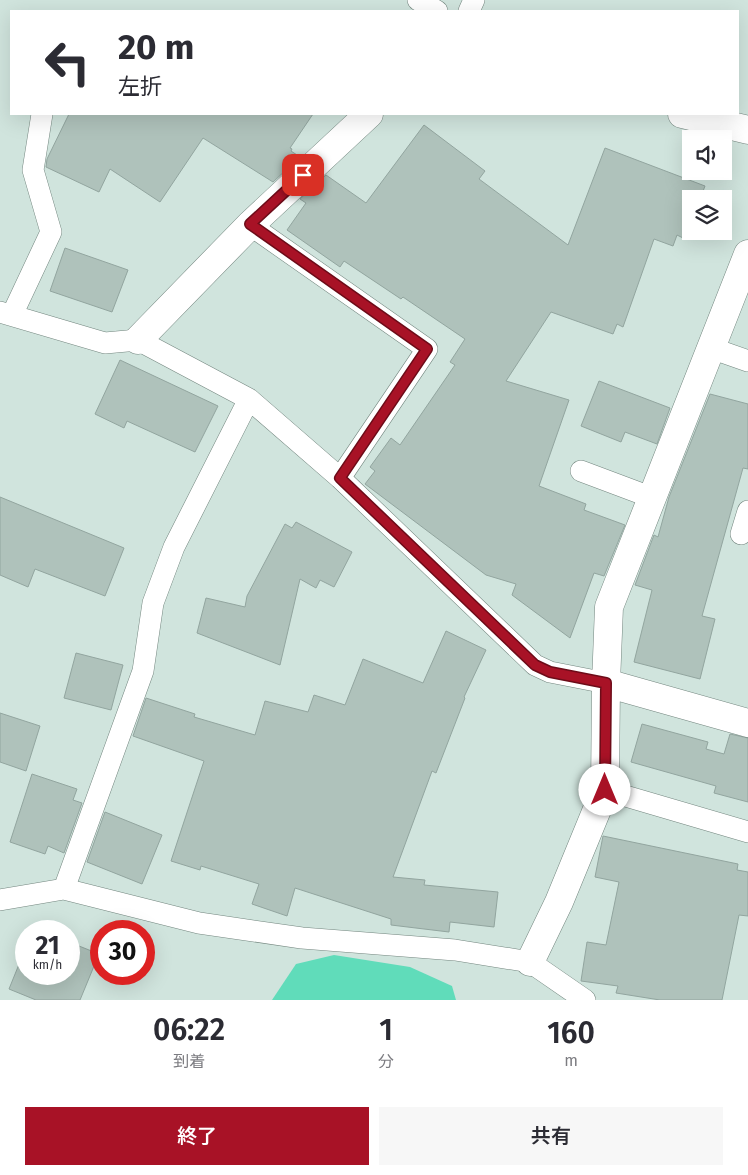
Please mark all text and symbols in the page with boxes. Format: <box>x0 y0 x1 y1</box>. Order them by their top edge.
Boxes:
text: 20 m <box>118 26 194 68</box>
icon: left <box>35 30 100 95</box>
text: 左折 <box>118 73 162 100</box>
map controls <box>682 130 732 240</box>
button: sound <box>682 130 732 180</box>
pin <box>282 154 324 196</box>
icon: arrive <box>289 161 317 189</box>
button: layers <box>682 190 732 240</box>
position arrow <box>578 763 630 815</box>
speed limit sign: 30 <box>90 920 155 985</box>
text: 21 <box>36 931 59 961</box>
text: km/h <box>33 958 62 972</box>
text: 06:22 <box>153 1012 225 1048</box>
text: 1 <box>379 1012 393 1048</box>
text: 160 <box>547 1015 595 1051</box>
text: m <box>564 1051 578 1070</box>
text: 到着 <box>173 1052 205 1071</box>
text: 分 <box>378 1052 394 1071</box>
button: 終了 <box>25 1107 369 1165</box>
button: 共有 <box>379 1107 723 1165</box>

